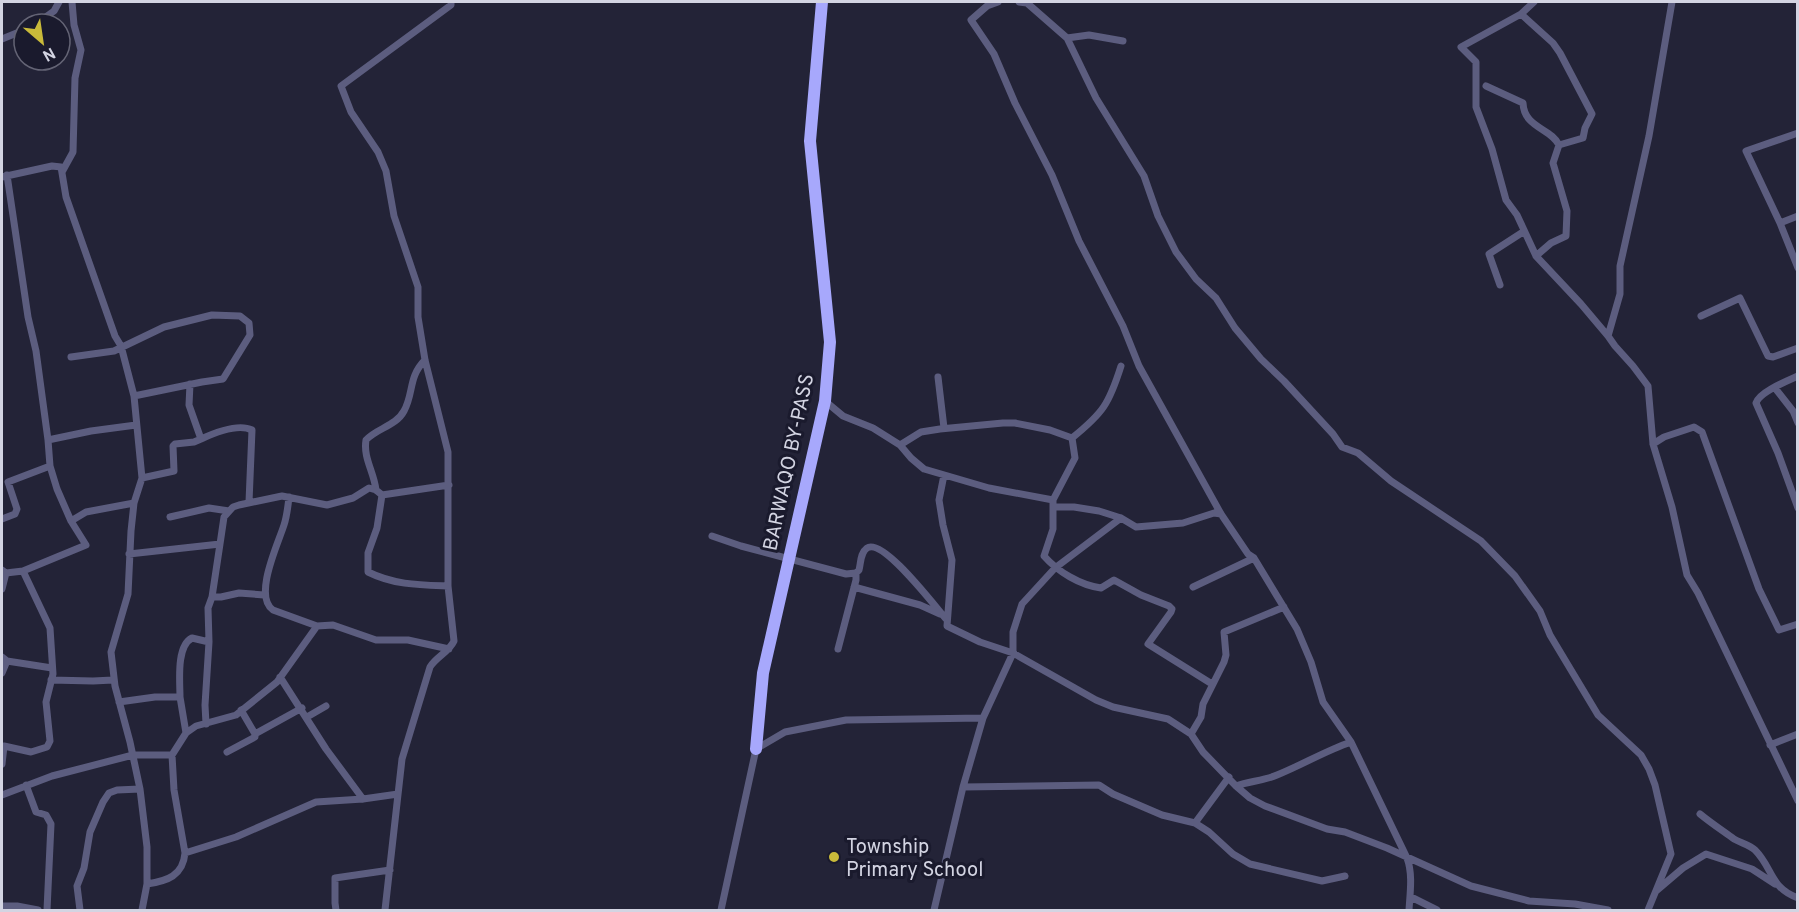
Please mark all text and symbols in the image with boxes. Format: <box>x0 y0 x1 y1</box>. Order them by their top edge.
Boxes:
north arrow <box>12 12 72 72</box>
text: N <box>38 42 58 65</box>
street label: BARWAQO BY-PASS <box>758 371 821 553</box>
place label: Township Primary School <box>846 835 983 884</box>
marker: Township Primary School <box>827 850 841 864</box>

